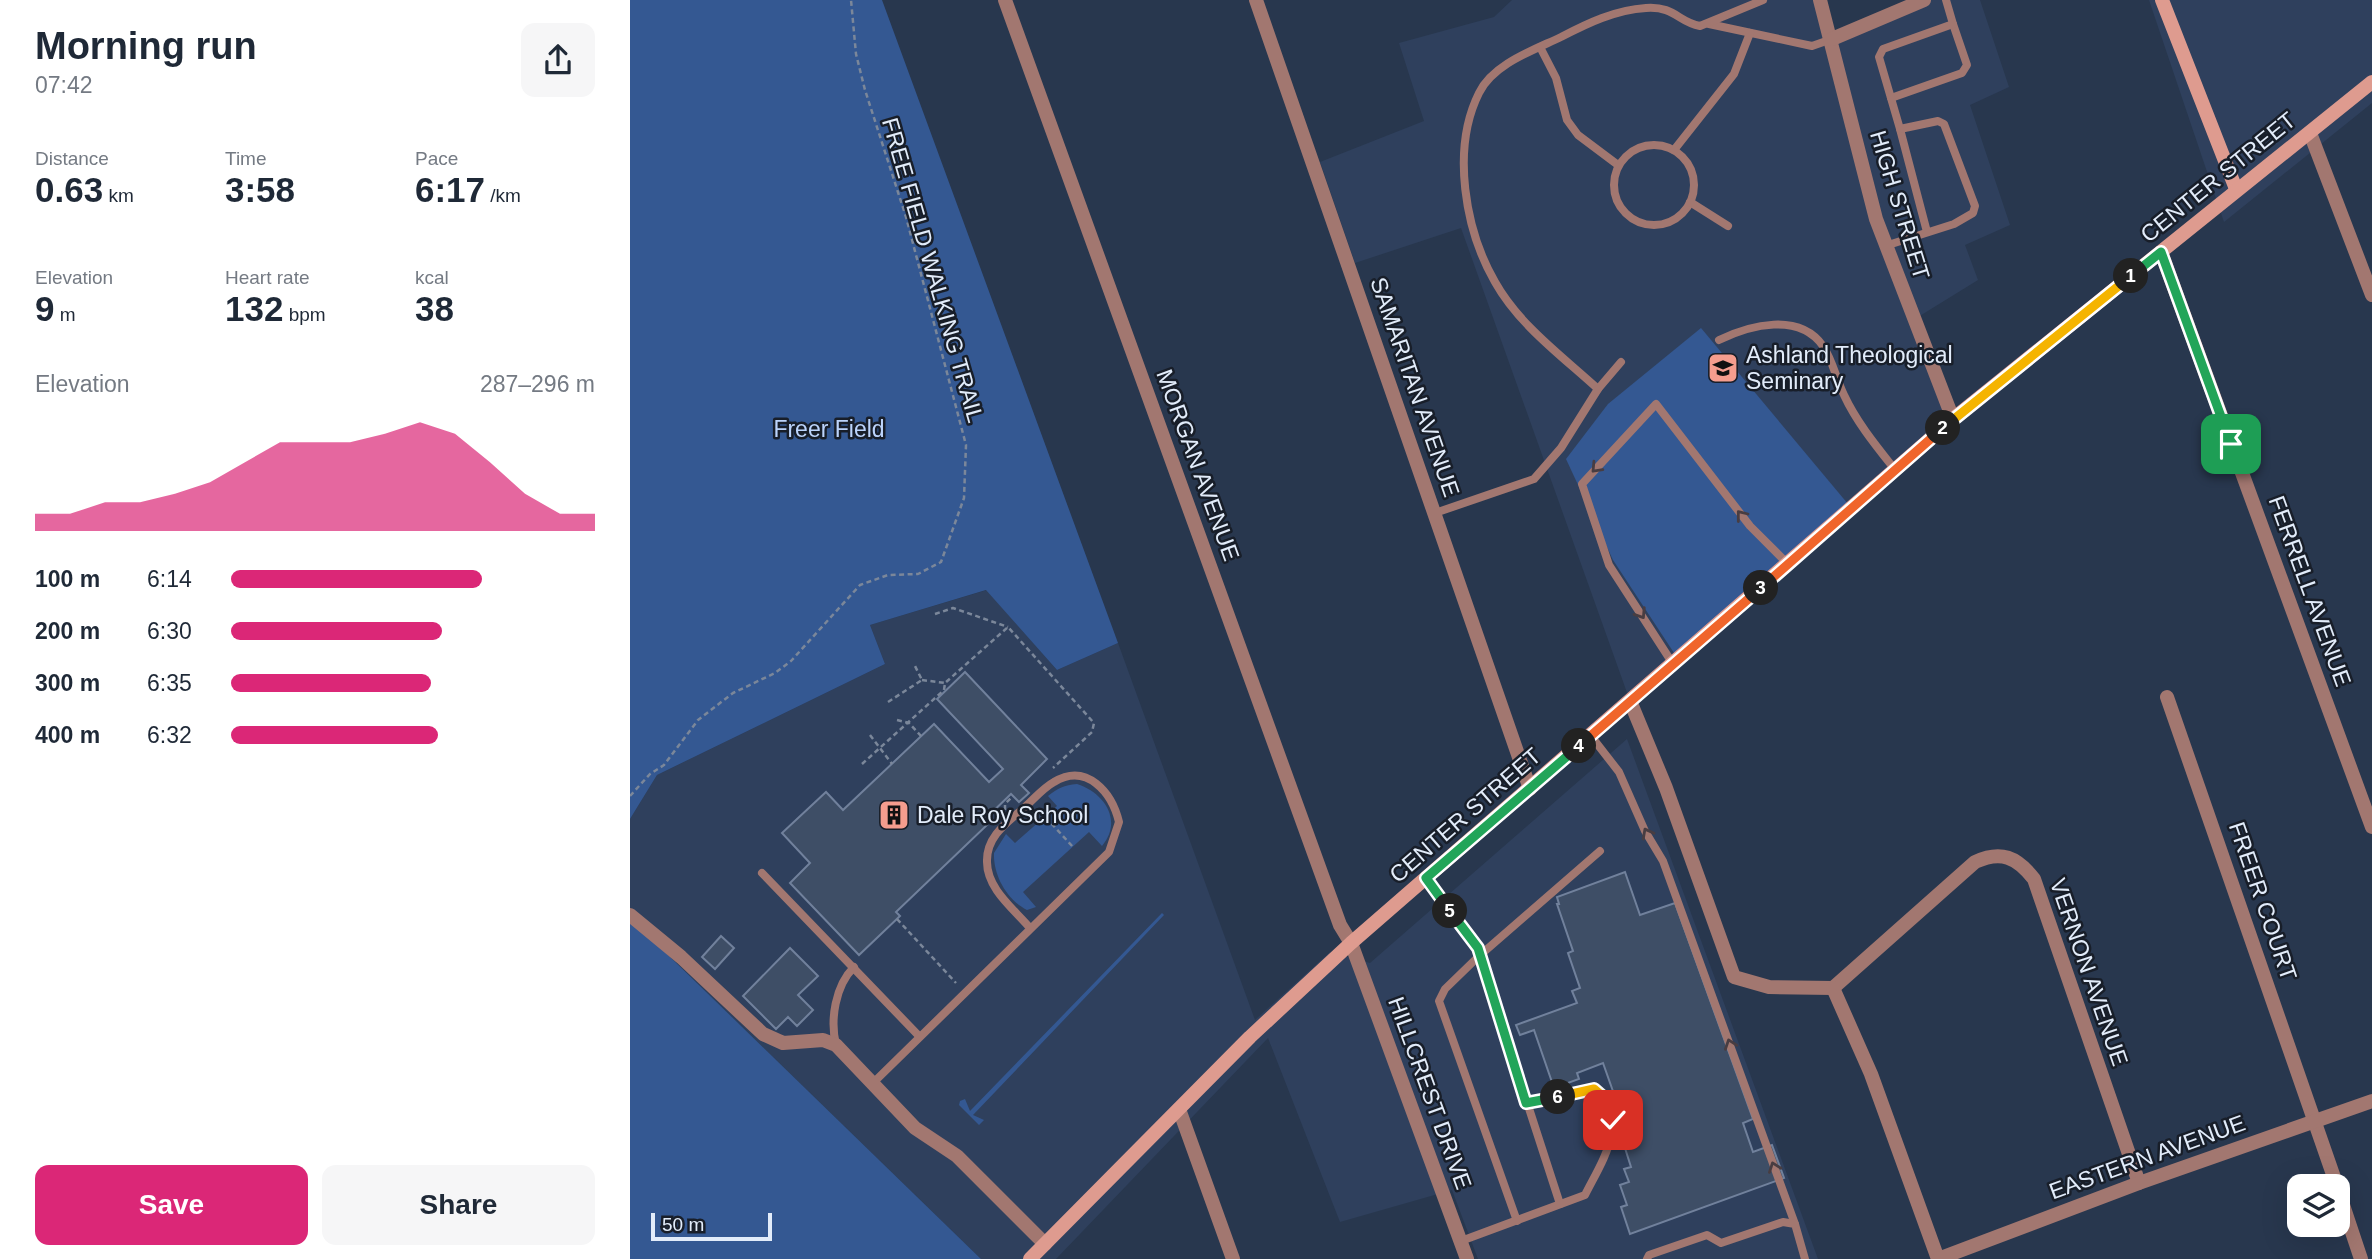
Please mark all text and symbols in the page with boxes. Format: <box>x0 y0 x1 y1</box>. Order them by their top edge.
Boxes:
button: share <box>521 23 595 97</box>
text: Morning run <box>35 25 257 67</box>
text: 07:42 <box>35 72 93 98</box>
street label: CENTER STREET <box>2135 107 2301 247</box>
street label: FREE FIELD WALKING TRAIL <box>877 115 989 426</box>
street label: HIGH STREET <box>1865 127 1935 283</box>
text: Distance <box>35 148 109 169</box>
text: Time <box>225 148 267 169</box>
text: Pace <box>415 148 458 169</box>
text: 0.63 <box>35 170 103 209</box>
text: 3:58 <box>225 170 295 209</box>
text: 6:17 <box>415 170 485 209</box>
text: km <box>103 185 134 206</box>
text: /km <box>485 185 521 206</box>
pin: 1 <box>2114 258 2148 294</box>
text: 1 <box>2125 265 2136 286</box>
text: Elevation <box>35 267 113 288</box>
text: Heart rate <box>225 267 309 288</box>
text: kcal <box>415 267 449 288</box>
street label: SAMARITAN AVENUE <box>1365 274 1465 500</box>
text: 9 <box>35 289 54 328</box>
text: 132 <box>225 289 283 328</box>
text: 38 <box>415 289 454 328</box>
text: m <box>54 304 76 325</box>
text: bpm <box>283 304 326 325</box>
place label: Ashland Theological Seminary <box>1746 342 1953 394</box>
school or university icon: Ashland Theological Seminary <box>1706 351 1740 385</box>
street label: MORGAN AVENUE <box>1151 366 1245 564</box>
text: Elevation <box>35 371 130 397</box>
text: 287–296 m <box>480 371 595 397</box>
pin: 2 <box>1926 410 1960 446</box>
pin <box>2201 414 2261 474</box>
park label: Freer Field <box>773 416 885 442</box>
text: 2 <box>1937 417 1948 438</box>
icon: arrive <box>2212 425 2250 463</box>
one-way arrow <box>1591 460 1604 473</box>
street label: FERRELL AVENUE <box>2263 492 2357 690</box>
one-way arrow <box>1737 510 1750 522</box>
text: 100 m <box>35 566 100 592</box>
text: 6:14 <box>147 566 192 592</box>
pin: 3 <box>1744 570 1778 606</box>
text: 3 <box>1755 577 1766 598</box>
one-way arrow <box>1632 607 1645 620</box>
text: 200 m <box>35 618 100 644</box>
text: 6:30 <box>147 618 192 644</box>
text: 300 m <box>35 670 100 696</box>
text: 6:35 <box>147 670 192 696</box>
text: 400 m <box>35 722 100 748</box>
text: 6:32 <box>147 722 192 748</box>
pin: 4 <box>1562 728 1597 764</box>
text: 4 <box>1573 735 1584 756</box>
street label: CENTER STREET <box>1384 742 1546 888</box>
building icon: Dale Roy School <box>877 798 911 832</box>
place label: Dale Roy School <box>917 802 1088 828</box>
street label: FREER COURT <box>2224 818 2302 984</box>
one-way arrow <box>1641 828 1655 840</box>
street label: VERNON AVENUE <box>2045 875 2133 1069</box>
pin: 5 <box>1432 894 1468 928</box>
text: 5 <box>1444 900 1455 921</box>
street label: HILLCREST DRIVE <box>1383 993 1477 1193</box>
one-way arrow <box>1724 1039 1738 1051</box>
pin: 6 <box>1541 1080 1576 1114</box>
text: 6 <box>1552 1086 1563 1107</box>
pin <box>1583 1090 1643 1150</box>
icon: check <box>1594 1101 1632 1139</box>
street label: EASTERN AVENUE <box>2045 1109 2249 1205</box>
one-way arrow <box>1768 1161 1782 1173</box>
button: Save <box>35 1165 308 1245</box>
button: Share <box>322 1165 595 1245</box>
map controls <box>2287 1174 2350 1237</box>
button: layers <box>2287 1174 2350 1237</box>
scale bar <box>651 1210 772 1242</box>
text: 50 m <box>662 1214 704 1235</box>

